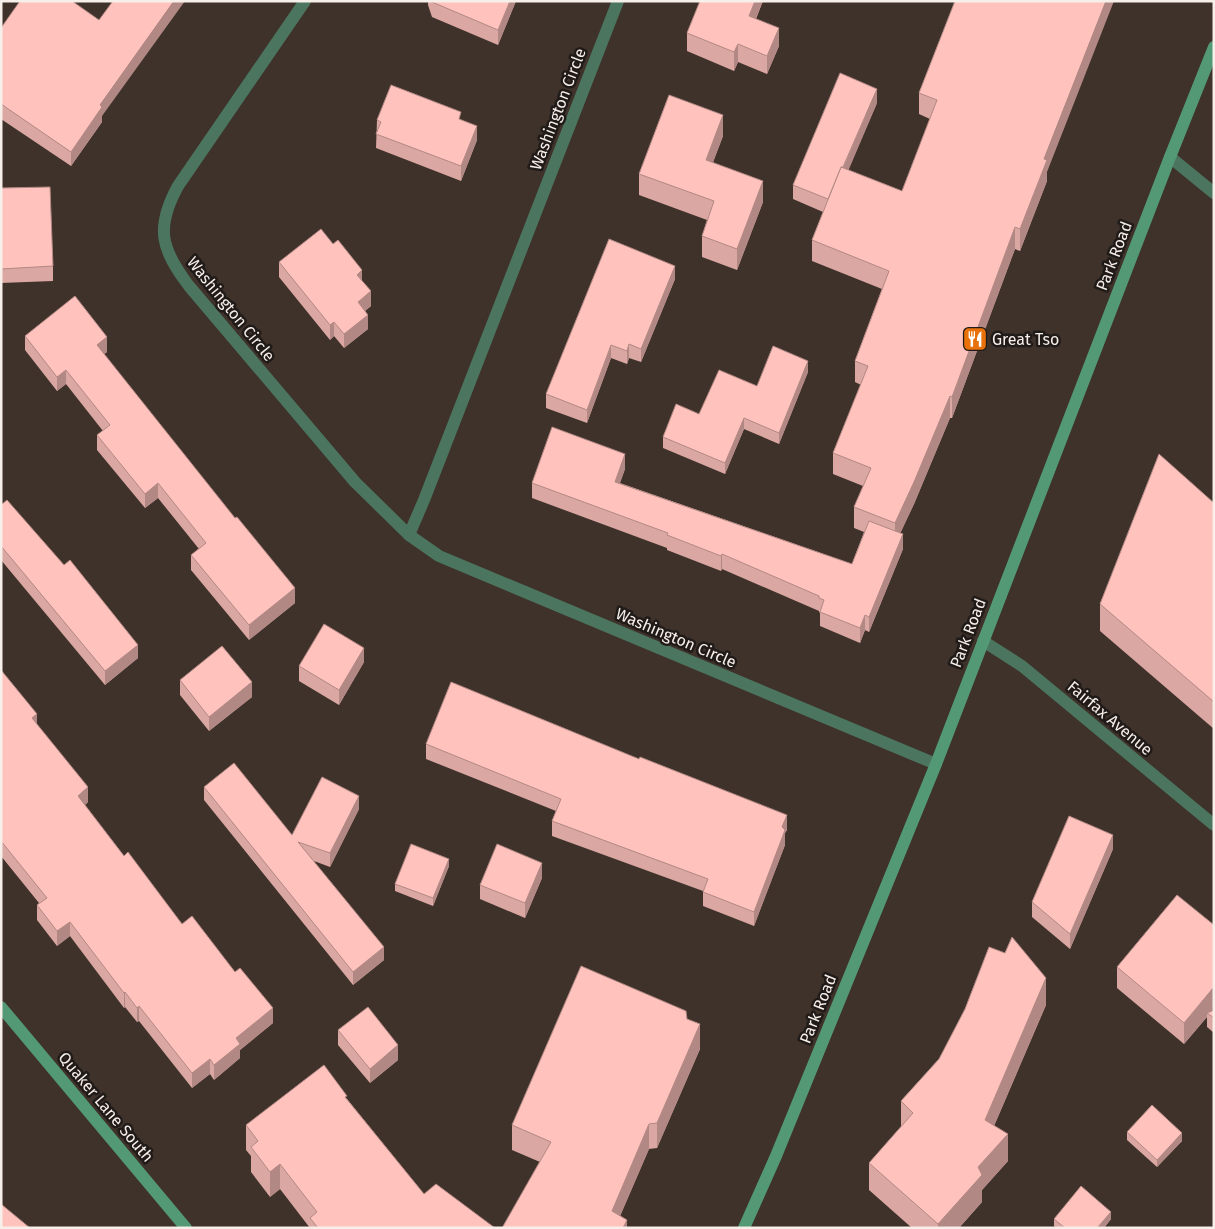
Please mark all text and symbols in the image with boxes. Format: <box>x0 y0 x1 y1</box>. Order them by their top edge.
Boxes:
street label: Washington Circle <box>526 45 590 173</box>
street label: Park Road <box>1092 219 1136 293</box>
street label: Washington Circle <box>183 253 279 365</box>
restaurant icon: Great Tso <box>962 326 988 352</box>
place label: Great Tso <box>992 330 1059 349</box>
street label: Park Road <box>946 596 990 670</box>
street label: Washington Circle <box>613 604 739 672</box>
street label: Fairfax Avenue <box>1064 677 1156 759</box>
street label: Park Road <box>796 972 840 1046</box>
street label: Quaker Lane South <box>54 1048 158 1166</box>

